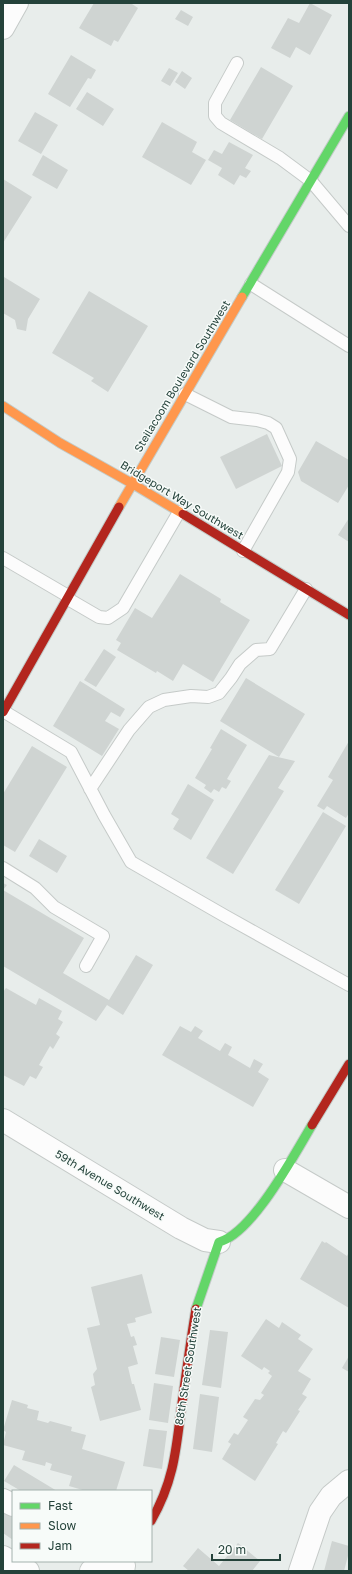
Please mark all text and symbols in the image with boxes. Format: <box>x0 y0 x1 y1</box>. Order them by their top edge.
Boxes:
street label: Steilacoom Boulevard Southwest <box>131 298 232 454</box>
street label: Bridgeport Way Southwest <box>118 458 246 542</box>
street label: 59th Avenue Southwest <box>53 1147 167 1222</box>
street label: 88th Street Southwest <box>172 1306 203 1426</box>
legend <box>12 1490 152 1562</box>
text: Fast <box>48 1498 73 1513</box>
text: Slow <box>48 1518 76 1533</box>
scale bar <box>212 1536 280 1562</box>
text: Jam <box>48 1538 72 1553</box>
text: 20 m <box>218 1542 246 1557</box>

